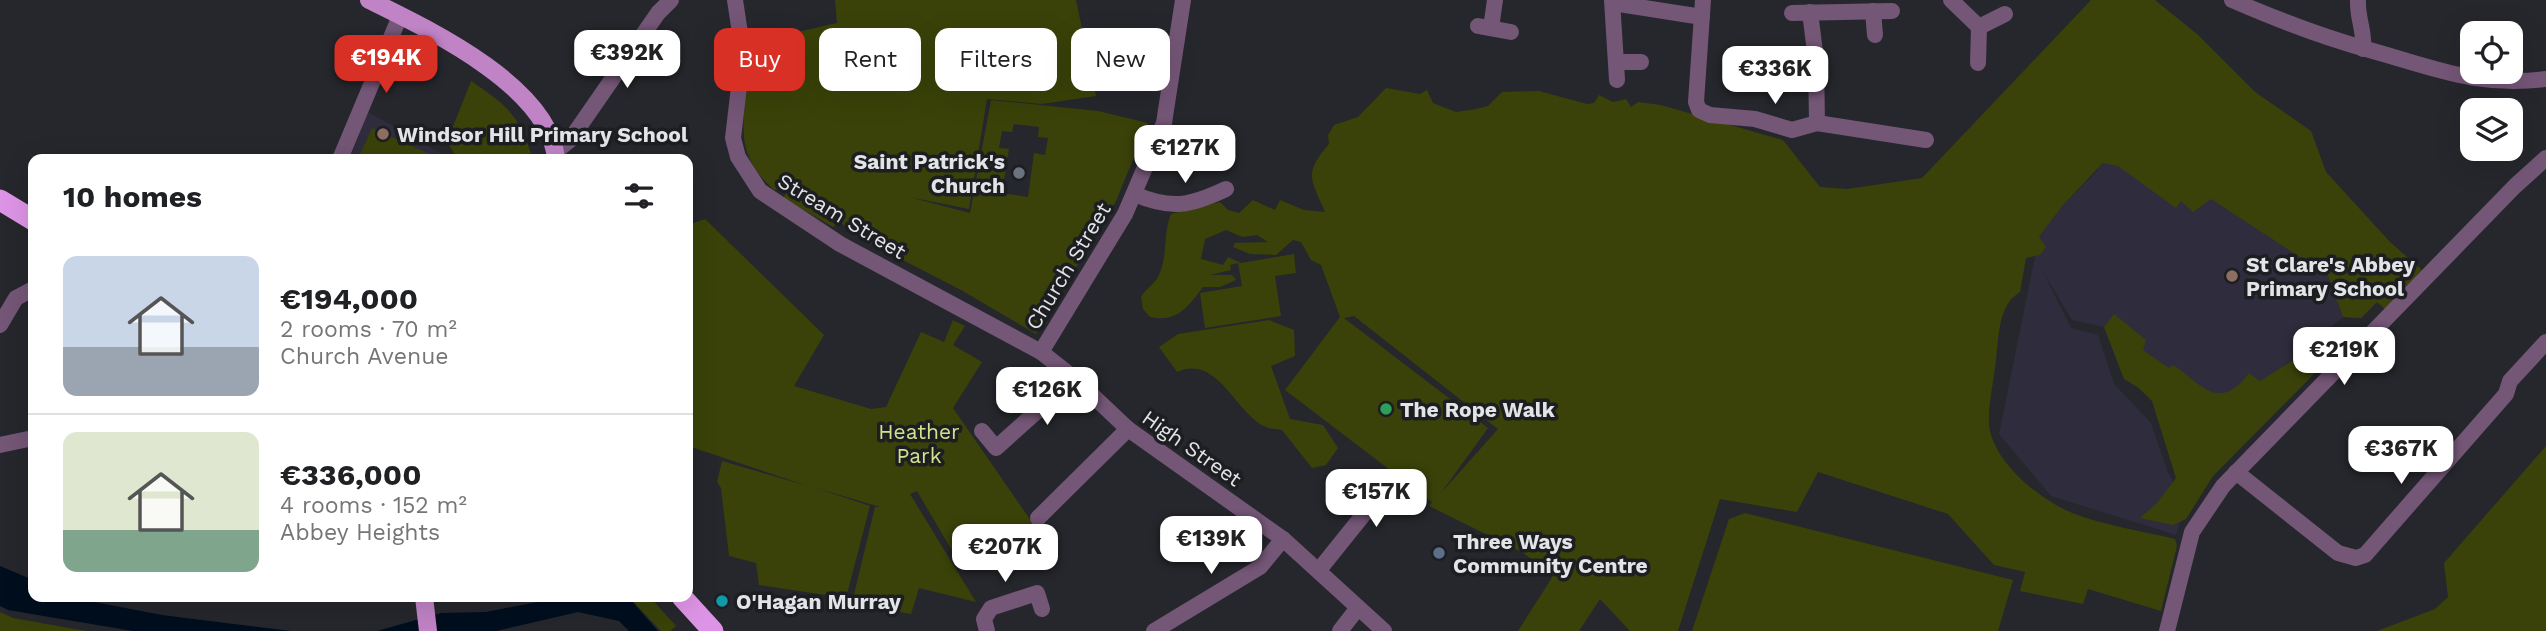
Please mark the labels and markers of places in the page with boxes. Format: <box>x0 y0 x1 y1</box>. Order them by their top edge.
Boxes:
pin: €392K <box>578 31 676 90</box>
pin: €194K <box>337 36 435 95</box>
pin: €336K <box>1726 46 1824 106</box>
place label: Windsor Hill Primary School <box>397 122 688 147</box>
pin: €127K <box>1136 125 1234 185</box>
marker: Windsor Hill Primary School <box>375 126 391 142</box>
place label: Saint Patrick's Church <box>854 149 1005 198</box>
marker: Saint Patrick's Church <box>1011 165 1027 181</box>
place label: St Clare's Abbey Primary School <box>2246 252 2415 301</box>
marker: St Clare's Abbey Primary School <box>2224 268 2240 284</box>
pin: €219K <box>2295 328 2393 387</box>
pin: €126K <box>998 368 1096 427</box>
place label: The Rope Walk <box>1400 397 1556 422</box>
marker: The Rope Walk <box>1378 401 1394 417</box>
pin: €367K <box>2352 426 2450 486</box>
pin: €157K <box>1327 470 1425 529</box>
pin: €139K <box>1162 516 1260 576</box>
pin: €207K <box>956 524 1054 584</box>
place label: Three Ways Community Centre <box>1453 529 1648 578</box>
marker: Three Ways Community Centre <box>1431 545 1447 561</box>
place label: O'Hagan Murray <box>736 589 901 614</box>
marker: O'Hagan Murray <box>714 593 730 609</box>

